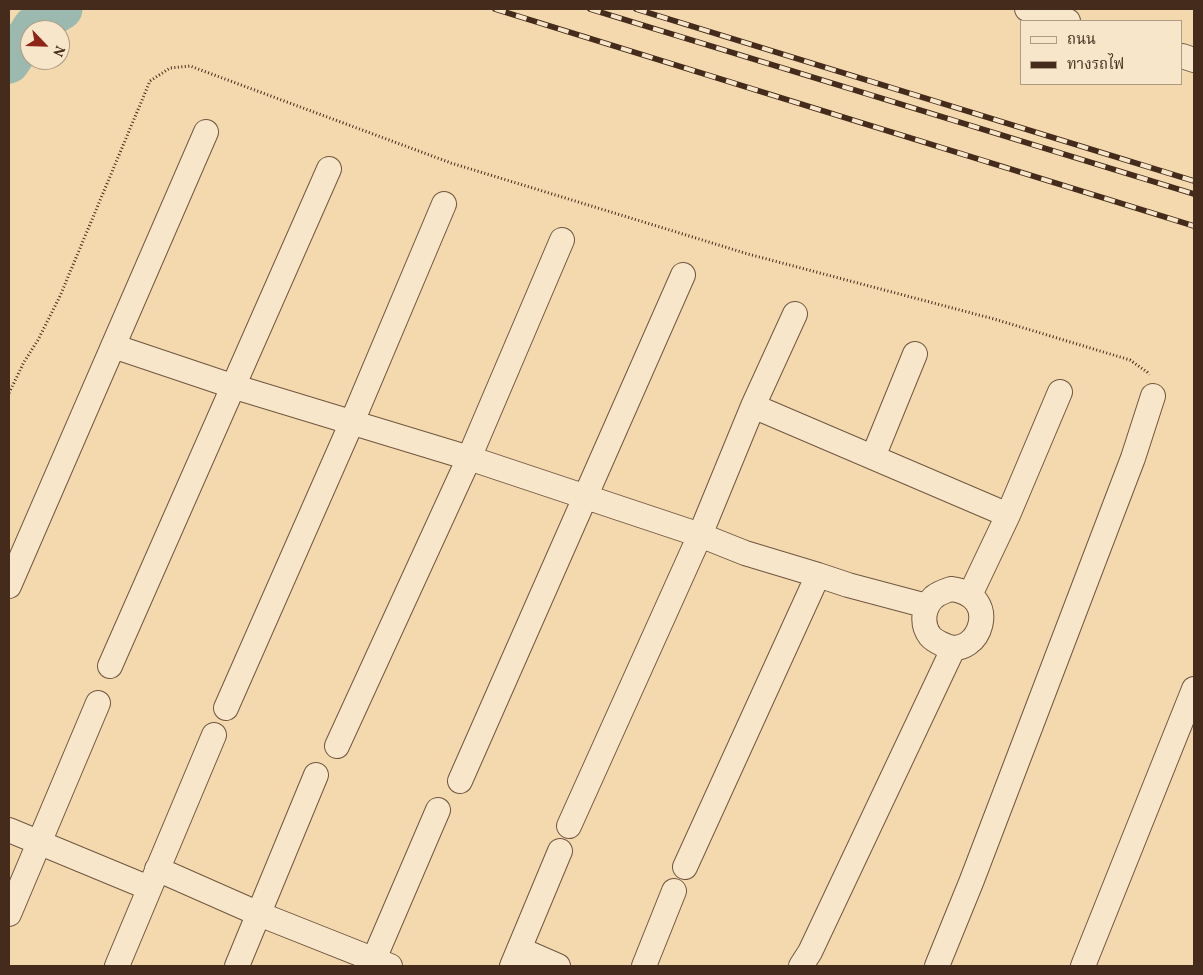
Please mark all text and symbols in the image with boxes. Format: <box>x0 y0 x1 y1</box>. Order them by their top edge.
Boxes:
north arrow <box>20 20 70 70</box>
legend <box>1020 20 1183 85</box>
text: ถนน <box>1067 30 1096 51</box>
text: N <box>48 42 69 59</box>
text: ทางรถไฟ <box>1067 55 1124 76</box>

